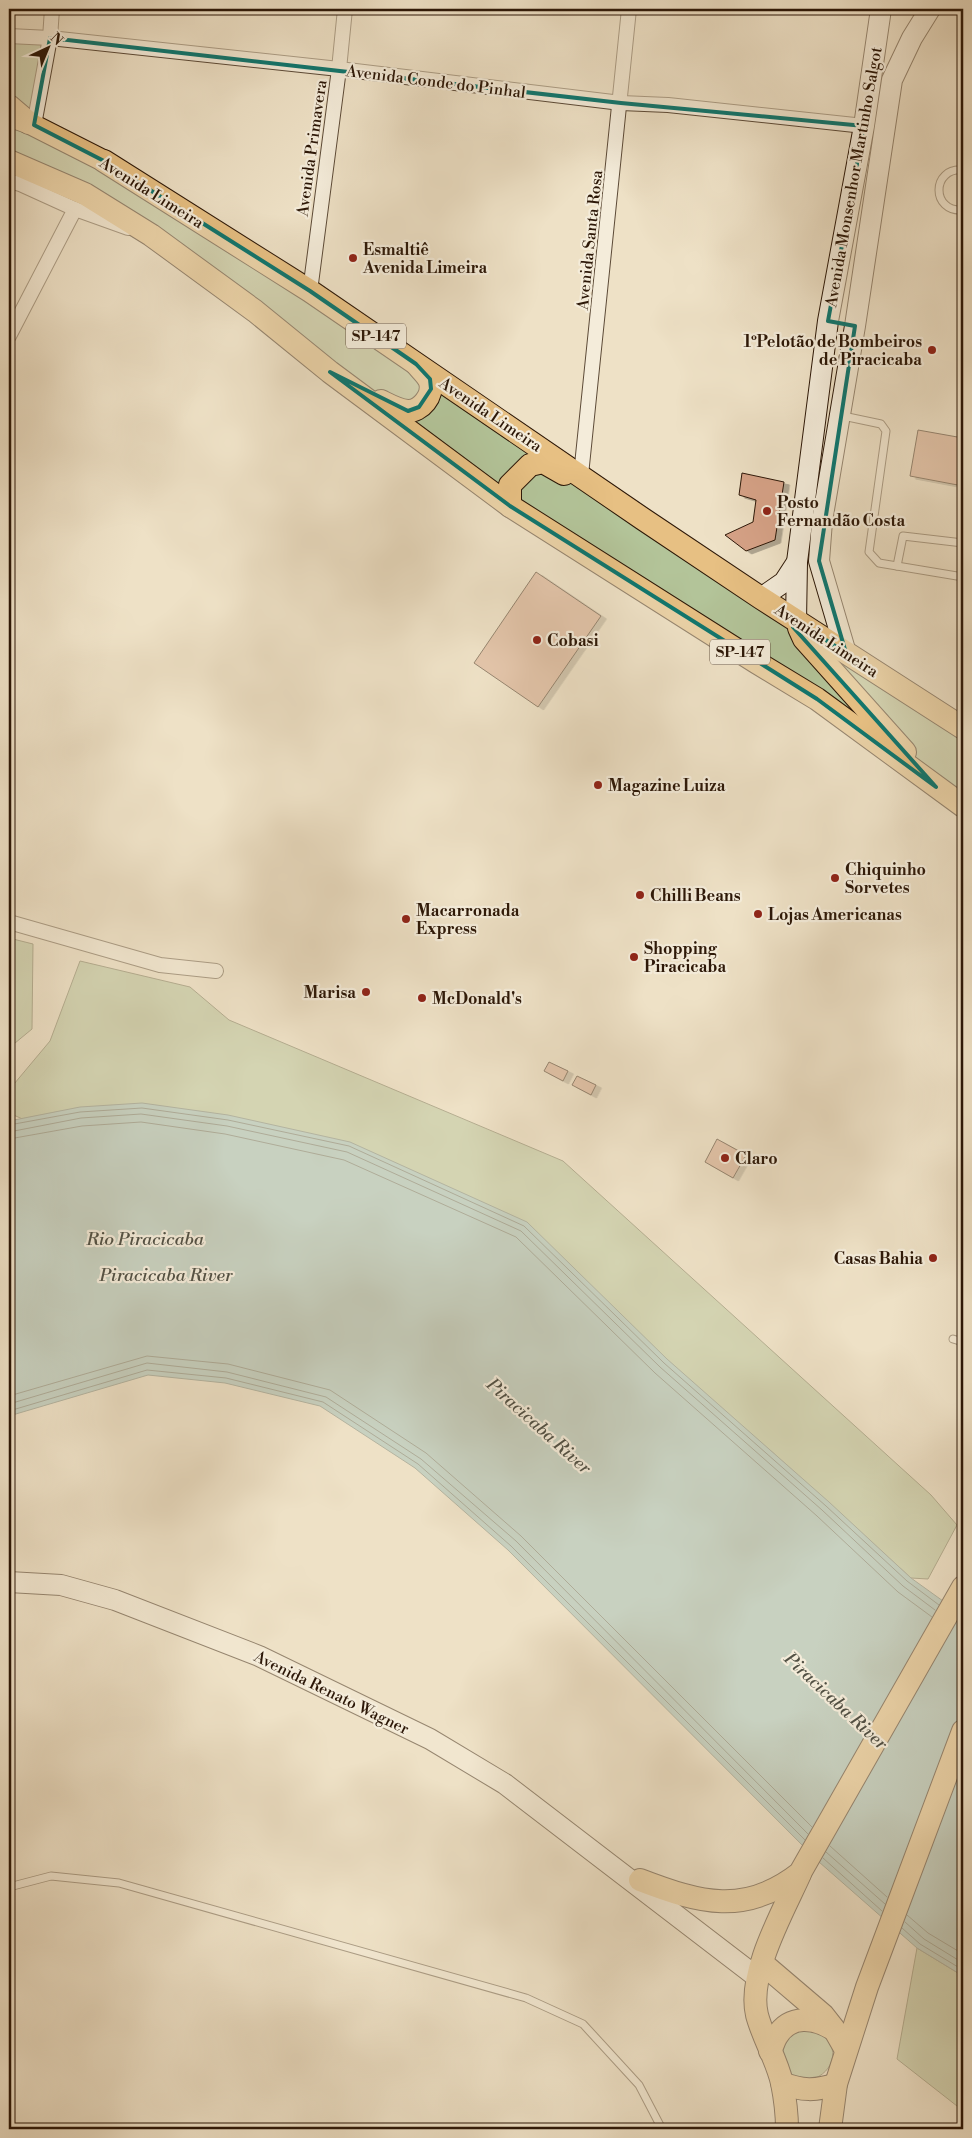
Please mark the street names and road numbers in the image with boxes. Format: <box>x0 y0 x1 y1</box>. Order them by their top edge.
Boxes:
street label: Avenida Monsenhor Martinho Salgot <box>821 45 887 310</box>
street label: Avenida Conde do Pinhal <box>344 61 527 103</box>
street label: Avenida Primavera <box>292 78 332 219</box>
street label: Avenida Limeira <box>95 152 208 233</box>
street label: Avenida Santa Rosa <box>573 168 607 312</box>
road number: SP-147 <box>346 324 406 348</box>
street label: Avenida Limeira <box>434 373 546 457</box>
street label: Avenida Limeira <box>770 599 883 682</box>
road number: SP-147 <box>710 640 770 664</box>
street label: Avenida Renato Wagner <box>250 1646 412 1739</box>

